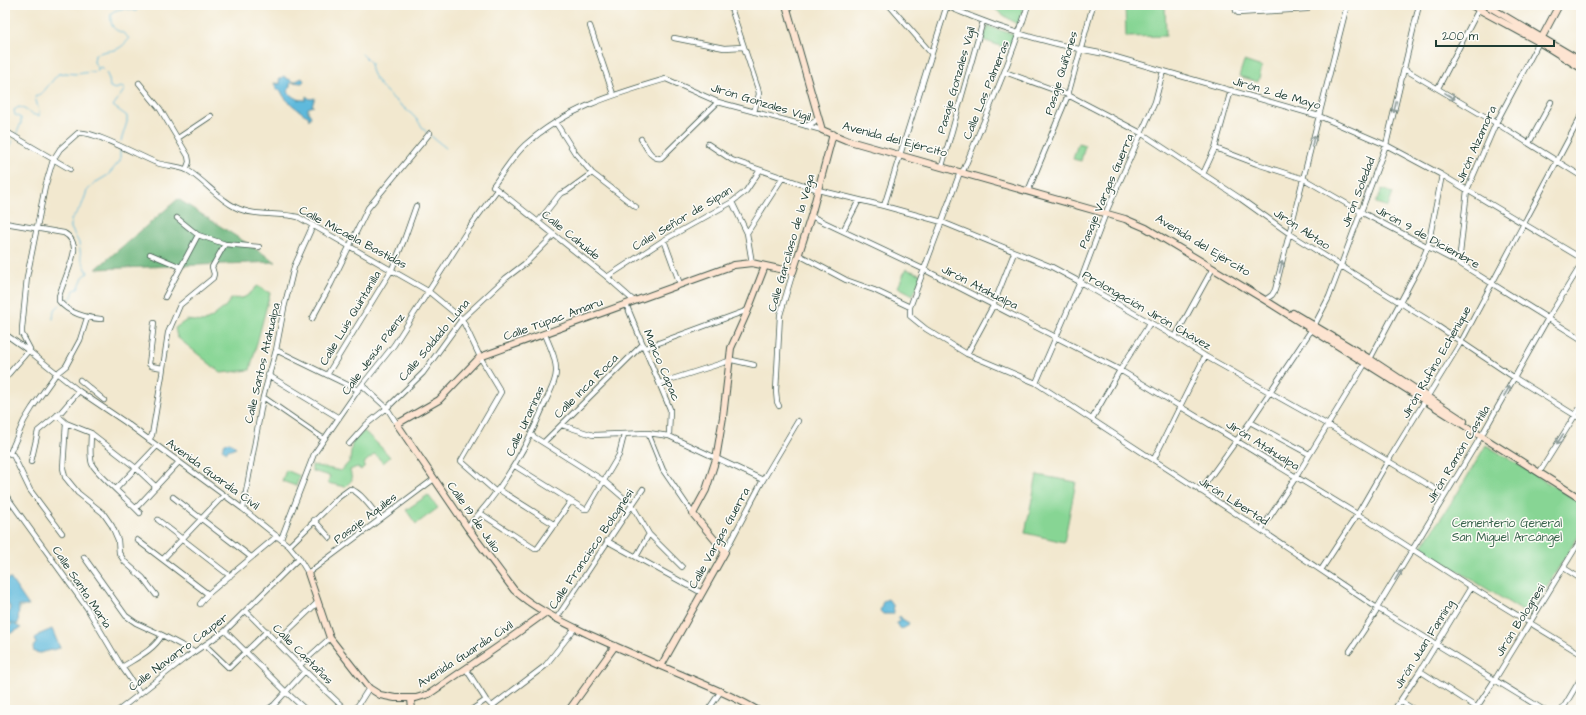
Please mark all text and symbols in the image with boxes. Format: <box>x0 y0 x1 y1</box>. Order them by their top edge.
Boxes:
scale bar <box>1436 22 1554 48</box>
street label: Pasaje Gonzales Vigil <box>933 24 981 136</box>
text: 200 m <box>1442 28 1479 45</box>
street label: Pasaje Quiñones <box>1041 29 1082 117</box>
street label: Calle Las Palmeras <box>959 38 1014 142</box>
street label: Jirón 2 de Mayo <box>1231 73 1323 115</box>
street label: Jirón Gonzales Vigil <box>708 79 813 127</box>
one-way arrow <box>1444 92 1456 100</box>
one-way arrow <box>1391 100 1398 113</box>
street label: Jirón Alzamora <box>1452 103 1501 185</box>
street label: Avenida del Ejército <box>841 117 949 162</box>
street label: Pasaje Vargas Guerra <box>1075 131 1139 251</box>
one-way arrow <box>1310 135 1318 148</box>
street label: Jirón Soledad <box>1337 155 1380 230</box>
street label: Calle Garcilaso de la Vega <box>764 172 820 314</box>
street label: Calel Señor de Sipan <box>629 182 735 255</box>
street label: Calle Micaela Bastidas <box>296 202 410 273</box>
street label: Jirón 9 de Diciembre <box>1373 202 1483 273</box>
street label: Jirón Abtao <box>1270 205 1334 254</box>
street label: Calle Cahuide <box>538 207 604 265</box>
street label: Avenida del Ejército <box>1152 210 1254 281</box>
street label: Jirón Atahualpa <box>939 261 1021 314</box>
one-way arrow <box>1278 261 1286 274</box>
street label: Prolongación Jirón Chávez <box>1079 266 1214 355</box>
street label: Calle Luis Quintanilla <box>315 268 385 369</box>
street label: Calle Túpac Amaru <box>501 294 605 345</box>
street label: Calle Soldado Luna <box>395 296 474 385</box>
street label: Calle Santos Atahualpa <box>240 301 285 425</box>
street label: Jirón Rufino Echenique <box>1397 302 1476 422</box>
street label: Calle Jesús Páenz <box>338 310 409 399</box>
street label: Manco Capac <box>639 327 684 404</box>
street label: Calle Inca Roca <box>550 350 622 422</box>
street label: Calle Urarinas <box>502 383 549 459</box>
one-way arrow <box>1504 385 1512 397</box>
street label: Jirón Ramón Castilla <box>1423 402 1494 506</box>
street label: Jirón Atahualpa <box>1223 416 1303 475</box>
one-way arrow <box>1556 433 1564 445</box>
street label: Avenida Guardia Civil <box>163 435 263 514</box>
street label: Jirón Libertad <box>1196 473 1272 530</box>
street label: Calle 19 de Julio <box>443 478 505 556</box>
street label: Calle Vargas Guerra <box>685 485 755 592</box>
street label: Calle Francisco Bolognesi <box>545 486 639 613</box>
street label: Pasaje Aquiles <box>330 489 401 548</box>
park label: Cementerio General San Miguel Arcángel <box>1452 515 1562 547</box>
street label: Calle Santa María <box>48 543 115 632</box>
one-way arrow <box>1393 569 1402 580</box>
street label: Jirón Bolognesi <box>1491 581 1551 660</box>
street label: Jirón Juan Fanning <box>1390 596 1460 693</box>
street label: Calle Navarro Cauper <box>125 609 232 696</box>
street label: Avenida Guardia Civil <box>414 617 517 692</box>
street label: Calle Castañas <box>269 620 337 688</box>

